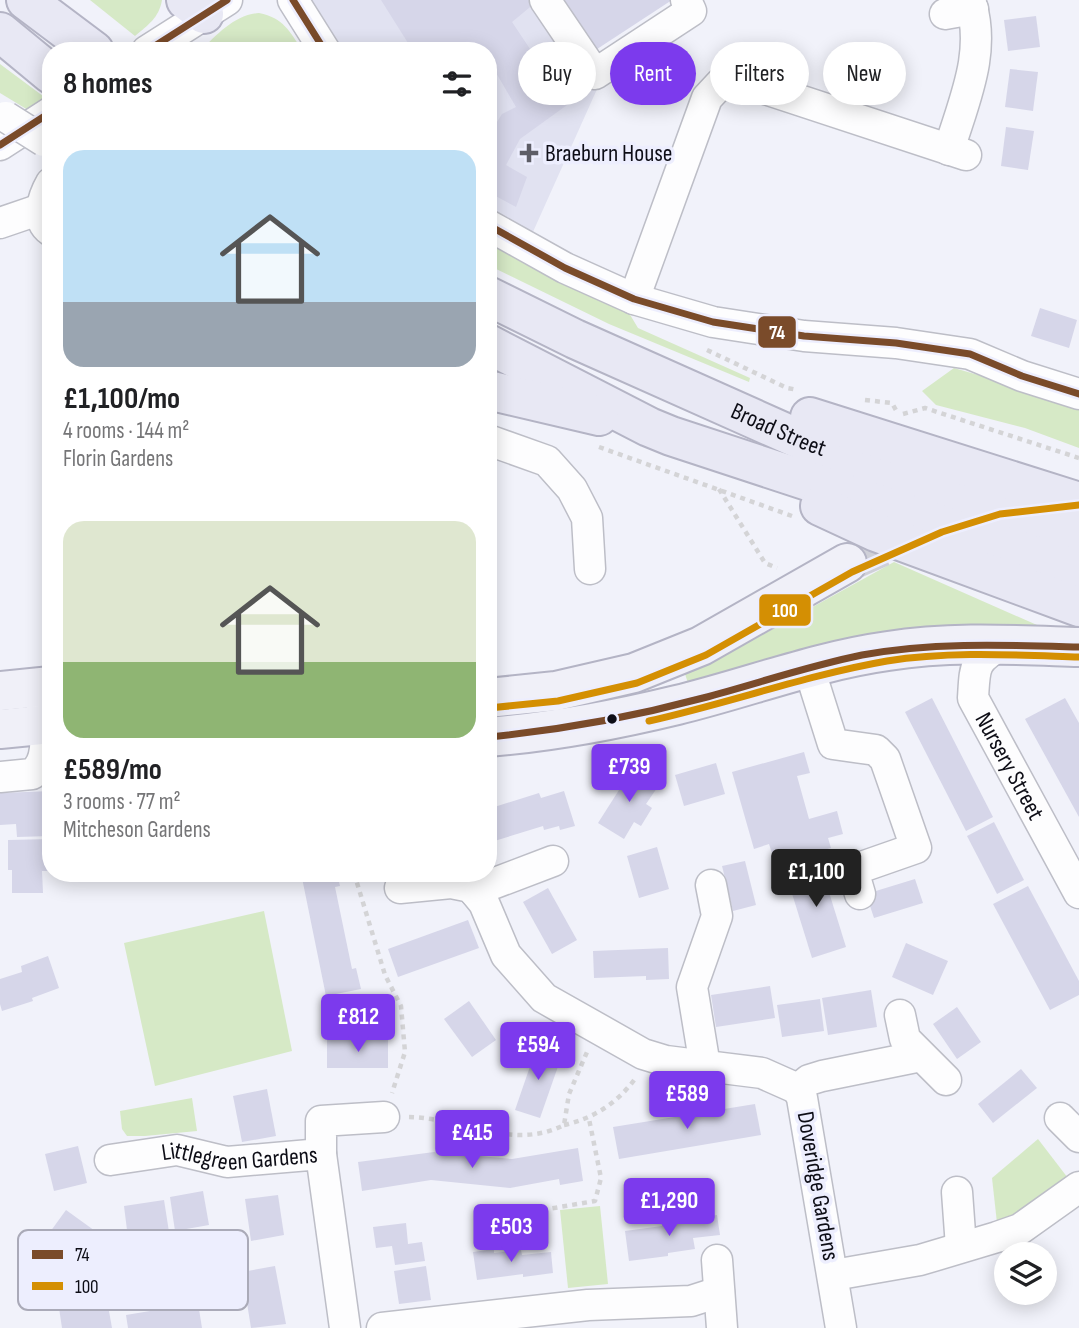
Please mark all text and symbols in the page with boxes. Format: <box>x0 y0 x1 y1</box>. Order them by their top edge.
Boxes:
chip: Buy <box>518 42 596 105</box>
chip: Rent <box>610 42 696 105</box>
chip: Filters <box>710 42 809 105</box>
chip: New <box>823 42 906 105</box>
icon: filters <box>438 65 476 103</box>
text: 8 homes <box>63 66 152 102</box>
place label: Braeburn House <box>545 139 673 168</box>
marker: Braeburn House <box>519 143 539 163</box>
icon: home <box>207 196 333 322</box>
line badge: 74 <box>757 315 797 349</box>
text: 74 <box>769 322 785 345</box>
text: £1,100/mo <box>63 381 180 417</box>
street label: Broad Street <box>727 396 830 463</box>
text: 4 rooms · 144 m² <box>63 417 189 445</box>
text: Florin Gardens <box>63 445 173 473</box>
icon: home <box>207 567 333 693</box>
line badge: 100 <box>758 593 812 627</box>
text: 100 <box>772 600 798 623</box>
street label: Nursery Street <box>969 707 1051 825</box>
unlabelled marker <box>605 712 619 726</box>
pin: £739 <box>588 744 670 804</box>
text: £589/mo <box>63 752 162 788</box>
text: £739 <box>607 753 651 781</box>
text: 3 rooms · 77 m² <box>63 788 181 816</box>
text: Mitcheson Gardens <box>63 816 211 844</box>
pin: £1,100 <box>759 850 873 909</box>
text: £1,100 <box>787 858 845 886</box>
pin: £812 <box>317 995 399 1054</box>
text: £812 <box>337 1003 379 1031</box>
pin: £594 <box>497 1023 579 1082</box>
text: £594 <box>516 1031 560 1059</box>
pin: £589 <box>646 1072 728 1131</box>
text: £589 <box>665 1080 709 1108</box>
street label: Doveridge Gardens <box>791 1109 845 1263</box>
pin: £415 <box>431 1110 513 1170</box>
text: £415 <box>451 1119 493 1147</box>
street label: Littlegreen Gardens <box>159 1135 319 1176</box>
pin: £1,290 <box>612 1178 726 1238</box>
text: £1,290 <box>640 1187 698 1215</box>
pin: £503 <box>470 1204 552 1264</box>
text: £503 <box>489 1213 533 1241</box>
legend <box>18 1230 248 1310</box>
map controls <box>994 1242 1057 1305</box>
button: layers <box>994 1242 1057 1305</box>
text: 74 <box>75 1244 90 1267</box>
text: 100 <box>75 1276 99 1299</box>

